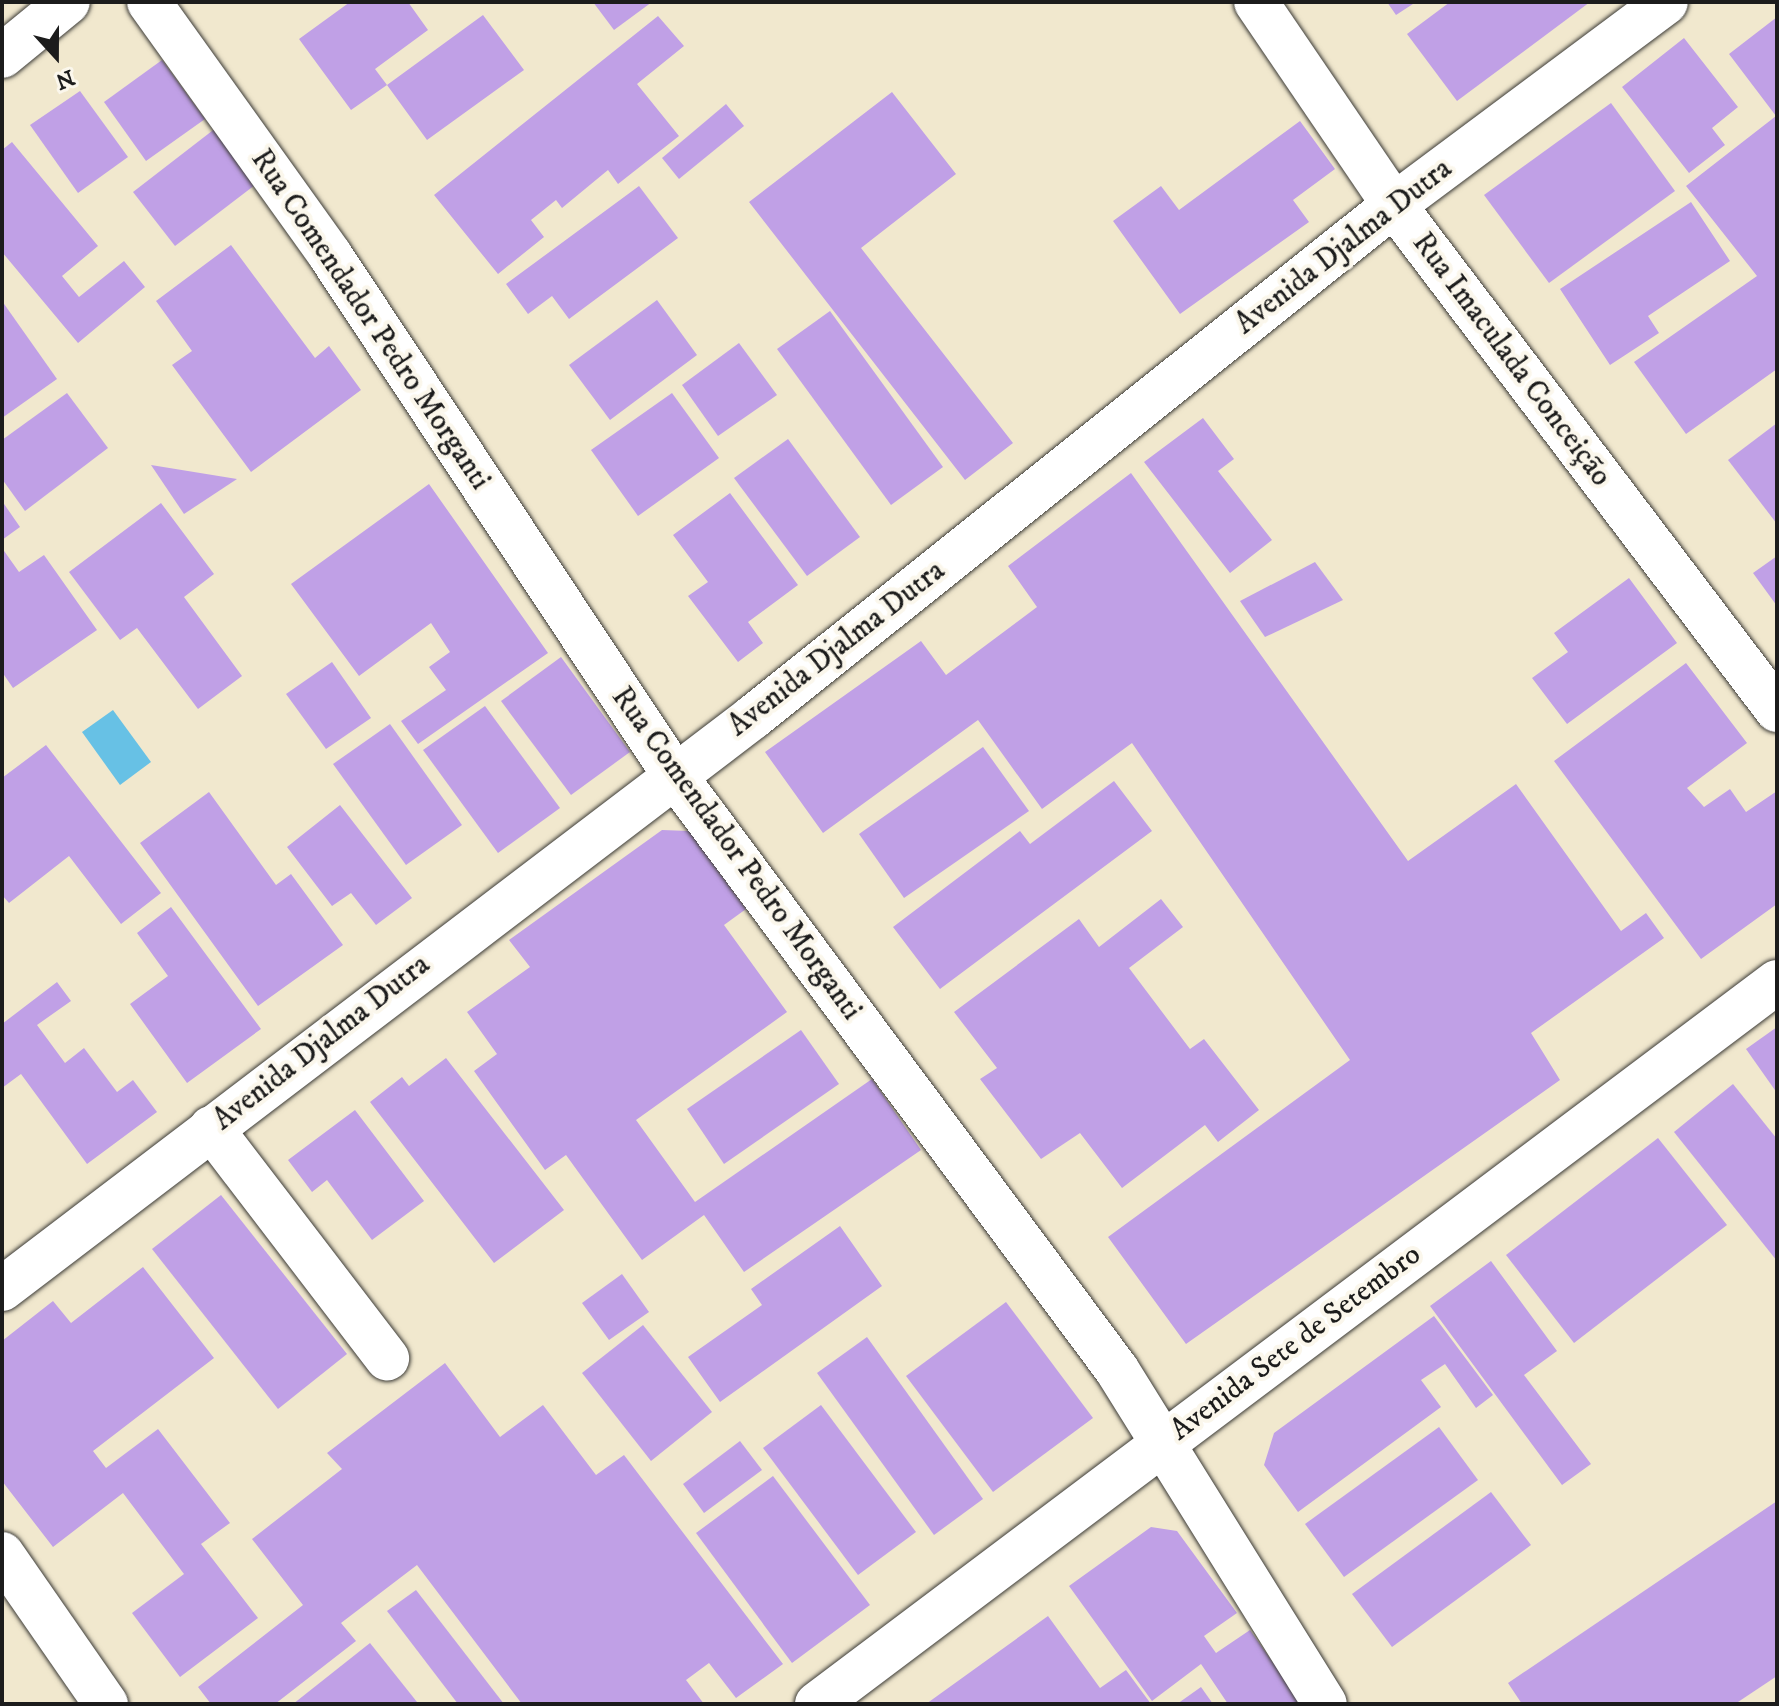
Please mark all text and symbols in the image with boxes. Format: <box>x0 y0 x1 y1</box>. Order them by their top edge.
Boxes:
north arrow <box>16 16 96 96</box>
text: N <box>52 63 78 95</box>
street label: Rua Comendador Pedro Morganti <box>242 143 498 497</box>
street label: Avenida Djalma Dutra <box>1228 151 1460 343</box>
street label: Rua Imaculada Conceição <box>1404 226 1618 494</box>
street label: Avenida Djalma Dutra <box>721 553 953 745</box>
street label: Rua Comendador Pedro Morganti <box>603 680 869 1028</box>
street label: Avenida Djalma Dutra <box>206 947 438 1139</box>
street label: Avenida Sete de Setembro <box>1164 1237 1428 1449</box>

